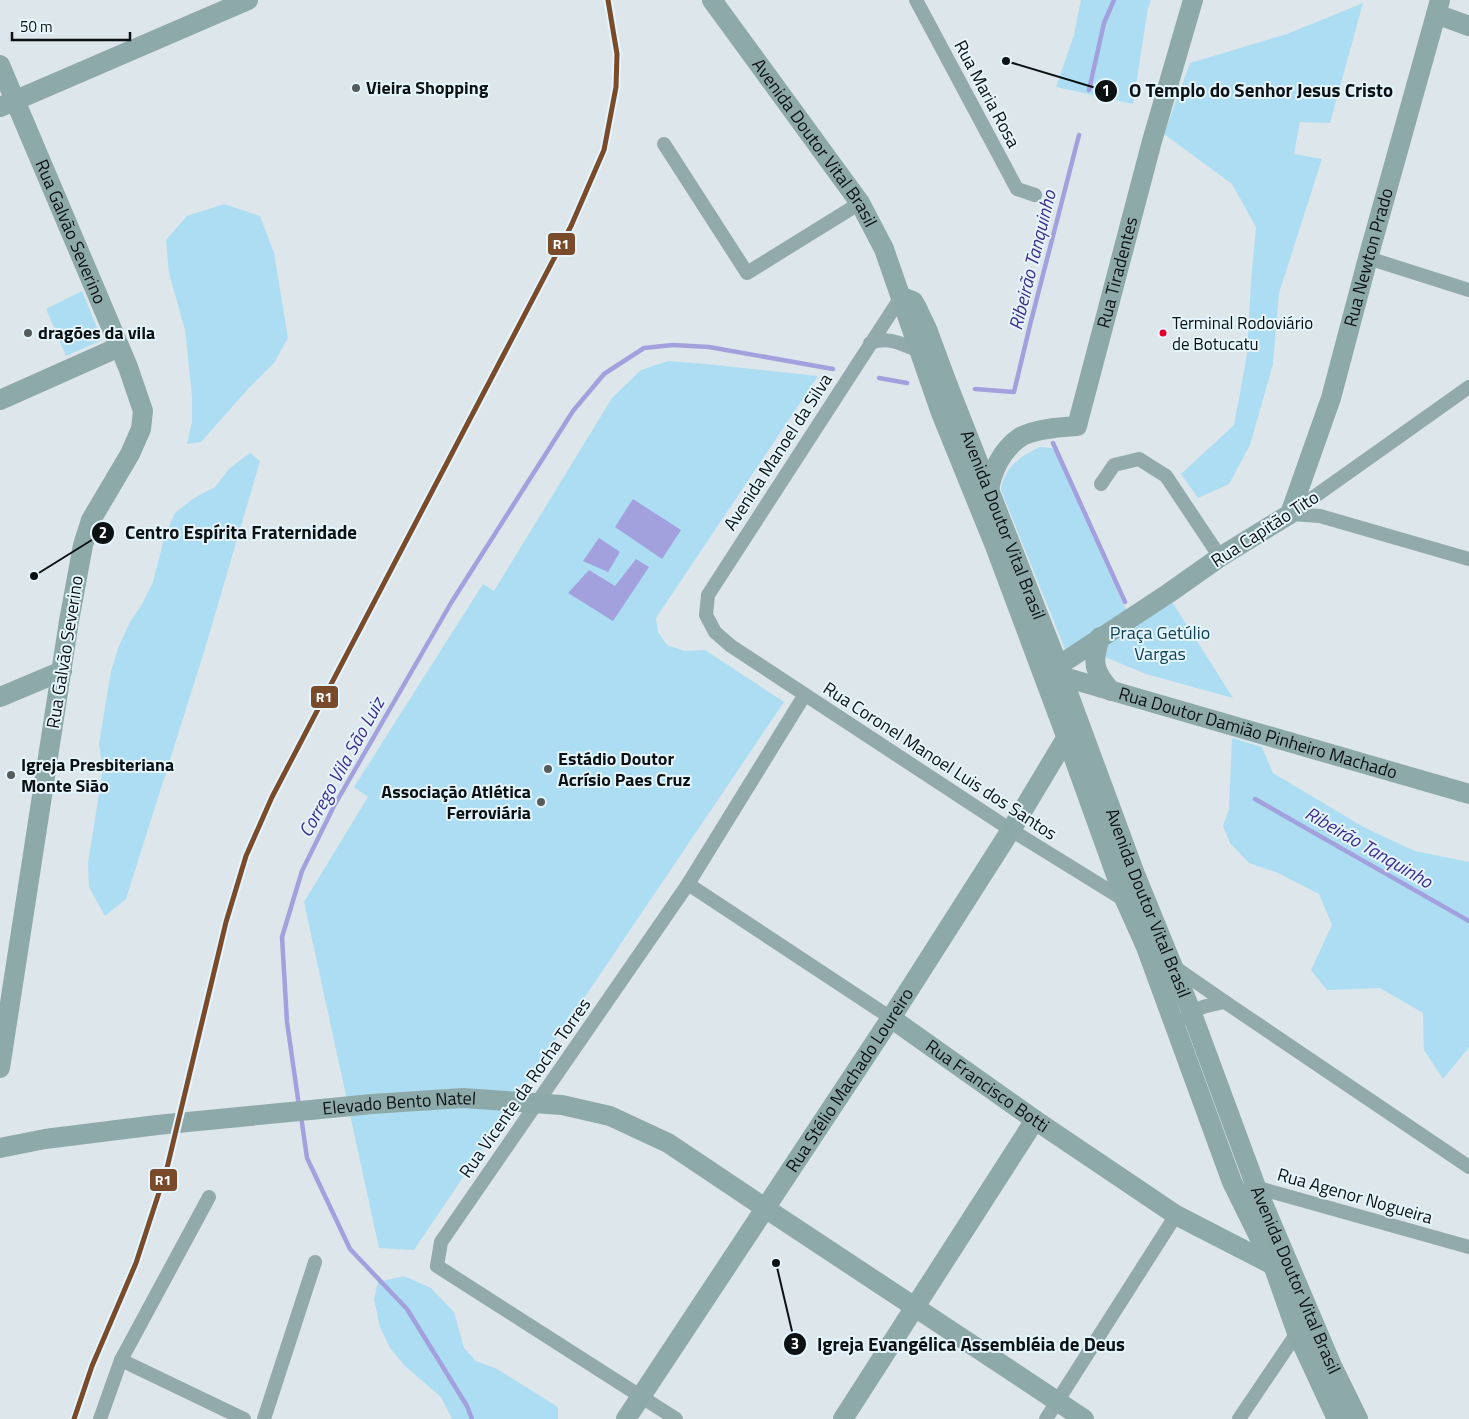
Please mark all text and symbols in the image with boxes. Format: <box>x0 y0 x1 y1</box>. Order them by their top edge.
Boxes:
scale bar <box>12 10 130 42</box>
text: 50 m <box>20 15 53 38</box>
street label: Rua Maria Rosa <box>948 35 1027 153</box>
street label: Avenida Doutor Vital Brasil <box>746 52 884 232</box>
place label: Vieira Shopping <box>366 74 489 101</box>
callout: O Templo do Senhor Jesus Cristo <box>1094 74 1403 108</box>
text: O Templo do Senhor Jesus Cristo <box>1129 75 1393 104</box>
text: 1 <box>1102 79 1110 102</box>
marker: Vieira Shopping <box>350 82 362 94</box>
street label: Rua Galvão Severino <box>28 155 114 308</box>
street label: Rua Newton Prado <box>1336 185 1400 330</box>
water label: Ribeirão Tanquinho <box>1000 186 1063 333</box>
street label: Rua Tiradentes <box>1089 214 1145 331</box>
line badge: R1 <box>547 232 576 256</box>
text: R1 <box>553 233 569 254</box>
place label: Terminal Rodoviário de Botucatu <box>1172 310 1313 357</box>
place label: dragões da vila <box>38 319 155 346</box>
marker: dragões da vila <box>22 327 34 339</box>
marker: Terminal Rodoviário de Botucatu <box>1158 328 1168 338</box>
street label: Avenida Manoel da Silva <box>717 368 839 536</box>
street label: Avenida Doutor Vital Brasil <box>954 426 1053 624</box>
street label: Rua Capitão Tito <box>1205 484 1324 574</box>
callout: Centro Espírita Fraternidade <box>90 516 367 550</box>
text: Centro Espírita Fraternidade <box>125 517 357 546</box>
text: 2 <box>99 521 107 544</box>
street label: Rua Galvão Severino <box>39 574 90 730</box>
park label: Praça Getúlio Vargas <box>1110 619 1210 667</box>
street label: Rua Coronel Manoel Luis dos Santos <box>818 675 1062 847</box>
street label: Rua Doutor Damião Pinheiro Machado <box>1116 679 1401 786</box>
line badge: R1 <box>310 685 339 709</box>
text: R1 <box>316 686 332 707</box>
water label: Corrego Vila São Luiz <box>290 690 392 842</box>
place label: Estádio Doutor Acrísio Paes Cruz <box>558 745 691 793</box>
place label: Igreja Presbiteriana Monte Sião <box>21 751 174 799</box>
marker: Estádio Doutor Acrísio Paes Cruz <box>542 763 554 775</box>
marker: Igreja Presbiteriana Monte Sião <box>5 769 17 781</box>
place label: Associação Atlética Ferroviária <box>381 778 531 826</box>
marker: Associação Atlética Ferroviária <box>535 796 547 808</box>
water label: Ribeirão Tanquinho <box>1300 798 1439 895</box>
street label: Avenida Doutor Vital Brasil <box>1099 804 1198 1002</box>
street label: Rua Stélio Machado Loureiro <box>779 982 920 1178</box>
street label: Rua Vicente da Rocha Torres <box>452 992 597 1183</box>
street label: Rua Francisco Botti <box>920 1033 1055 1139</box>
street label: Elevado Bento Natel <box>321 1084 477 1122</box>
street label: Rua Agenor Nogueira <box>1274 1160 1436 1231</box>
line badge: R1 <box>149 1168 178 1192</box>
text: R1 <box>155 1169 171 1190</box>
street label: Avenida Doutor Vital Brasil <box>1244 1182 1348 1378</box>
callout: Igreja Evangélica Assembléia de Deus <box>782 1327 1135 1361</box>
text: Igreja Evangélica Assembléia de Deus <box>817 1329 1125 1358</box>
text: 3 <box>791 1332 799 1355</box>

